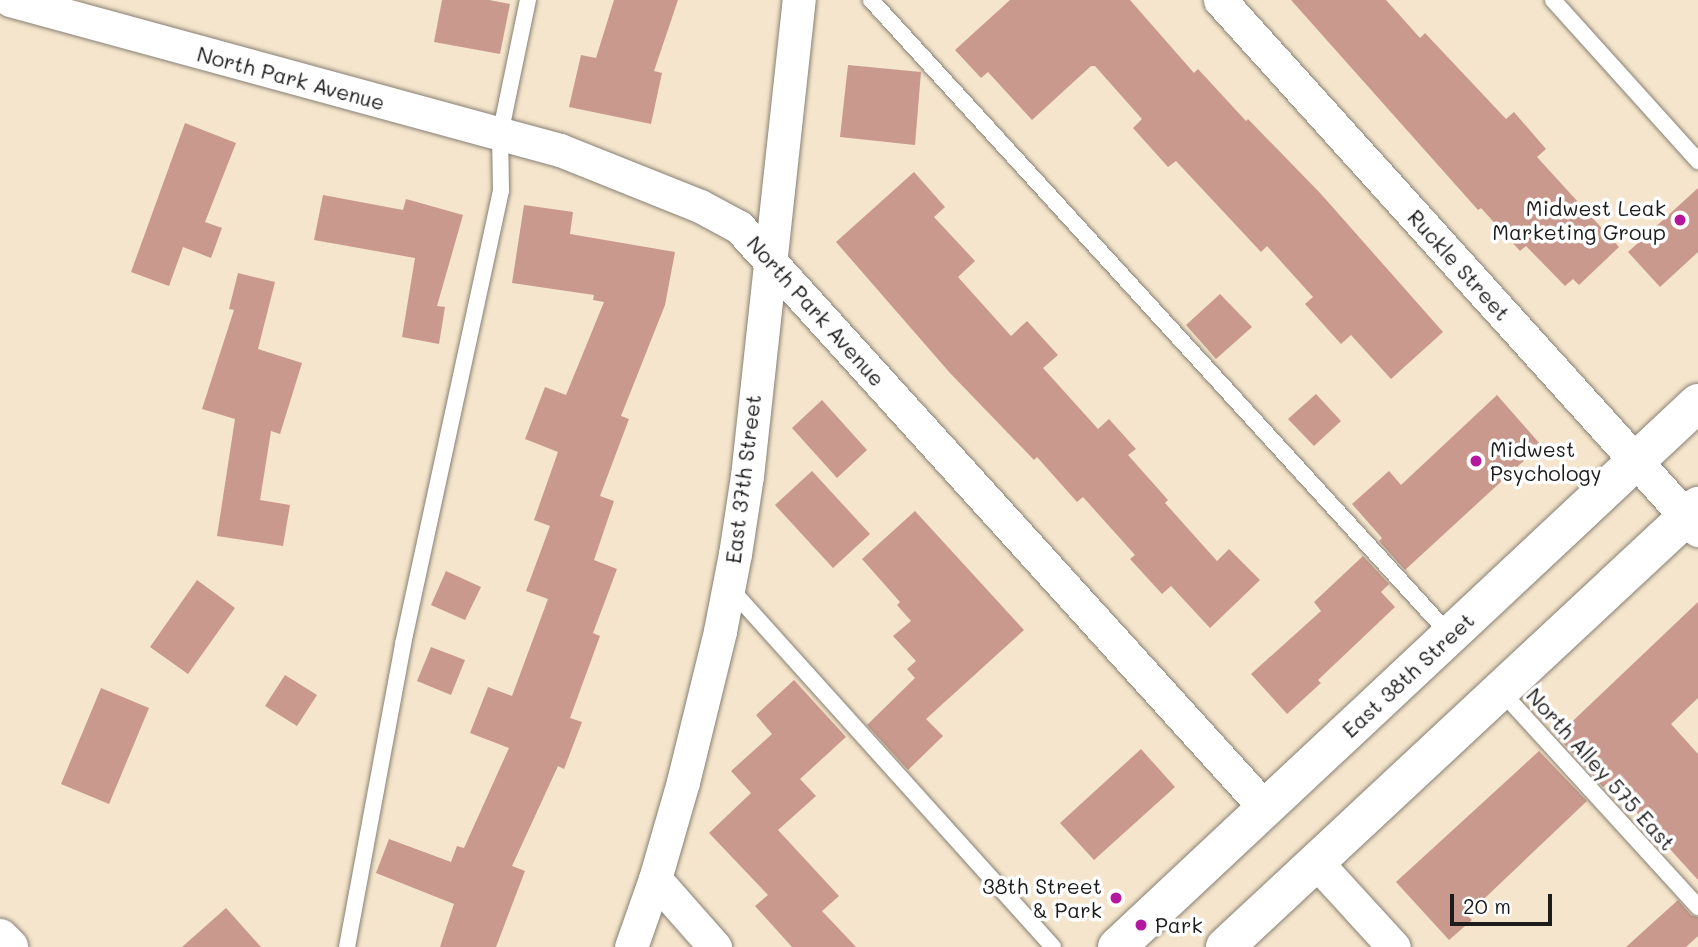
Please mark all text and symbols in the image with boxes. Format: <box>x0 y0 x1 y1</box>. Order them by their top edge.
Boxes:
street label: North Park Avenue <box>194 41 388 115</box>
place label: Midwest Leak Marketing Group <box>1492 195 1666 245</box>
street label: Ruckle Street <box>1403 204 1515 326</box>
marker: Midwest Leak Marketing Group <box>1672 212 1688 228</box>
street label: North Park Avenue <box>742 231 890 391</box>
street label: East 37th Street <box>720 393 766 565</box>
place label: Midwest Psychology <box>1490 436 1602 486</box>
marker: Midwest Psychology <box>1468 453 1484 469</box>
street label: East 38th Street <box>1337 607 1479 743</box>
street label: North Alley 575 East <box>1522 683 1680 855</box>
place label: 38th Street & Park <box>982 873 1102 923</box>
scale bar <box>1453 880 1554 924</box>
marker: 38th Street & Park <box>1108 890 1124 906</box>
text: 20 m <box>1463 892 1511 919</box>
place label: Park <box>1155 912 1203 938</box>
marker: Park <box>1133 917 1149 933</box>

